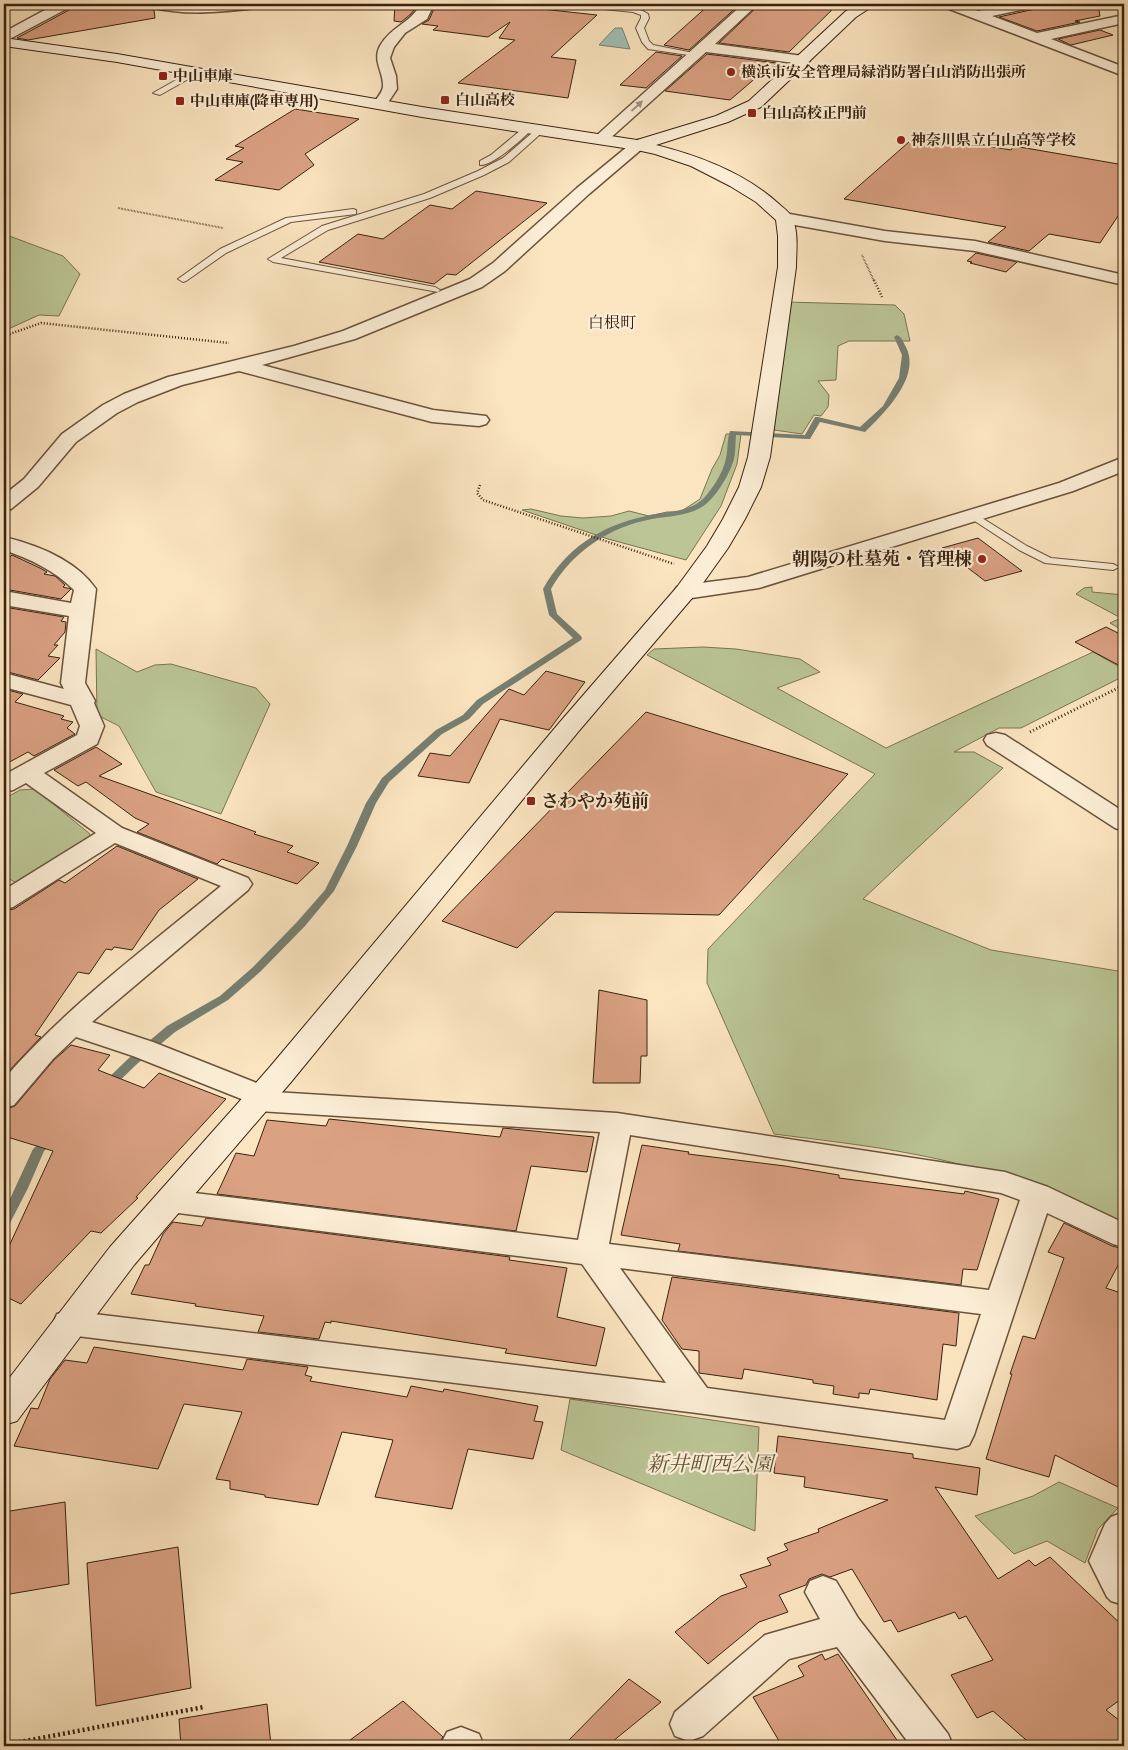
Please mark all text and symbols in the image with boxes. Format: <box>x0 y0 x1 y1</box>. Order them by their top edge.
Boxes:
place label: 横浜市安全管理局緑消防署白山消防出張所 <box>741 63 1026 81</box>
marker: 横浜市安全管理局緑消防署白山消防出張所 <box>725 66 737 78</box>
place label: 中山車庫 <box>173 67 233 85</box>
marker: 中山車庫 <box>157 70 169 82</box>
place label: 白山高校 <box>455 91 515 109</box>
place label: 中山車庫(降車専用) <box>190 92 318 111</box>
marker: 白山高校 <box>439 94 451 106</box>
marker: 中山車庫(降車専用) <box>174 95 186 107</box>
one-way arrow <box>631 100 643 112</box>
place label: 白山高校正門前 <box>762 104 867 122</box>
marker: 白山高校正門前 <box>746 107 758 119</box>
place label: 神奈川県立白山高等学校 <box>911 131 1076 149</box>
marker: 神奈川県立白山高等学校 <box>895 134 907 146</box>
district label: 白根町 <box>588 313 636 332</box>
place label: 朝陽の杜墓苑・管理棟 <box>792 548 972 570</box>
marker: 朝陽の杜墓苑・管理棟 <box>976 553 988 565</box>
place label: さわやか苑前 <box>541 790 649 812</box>
marker: さわやか苑前 <box>525 795 537 807</box>
park label: 新井町西公園 <box>647 1451 776 1477</box>

